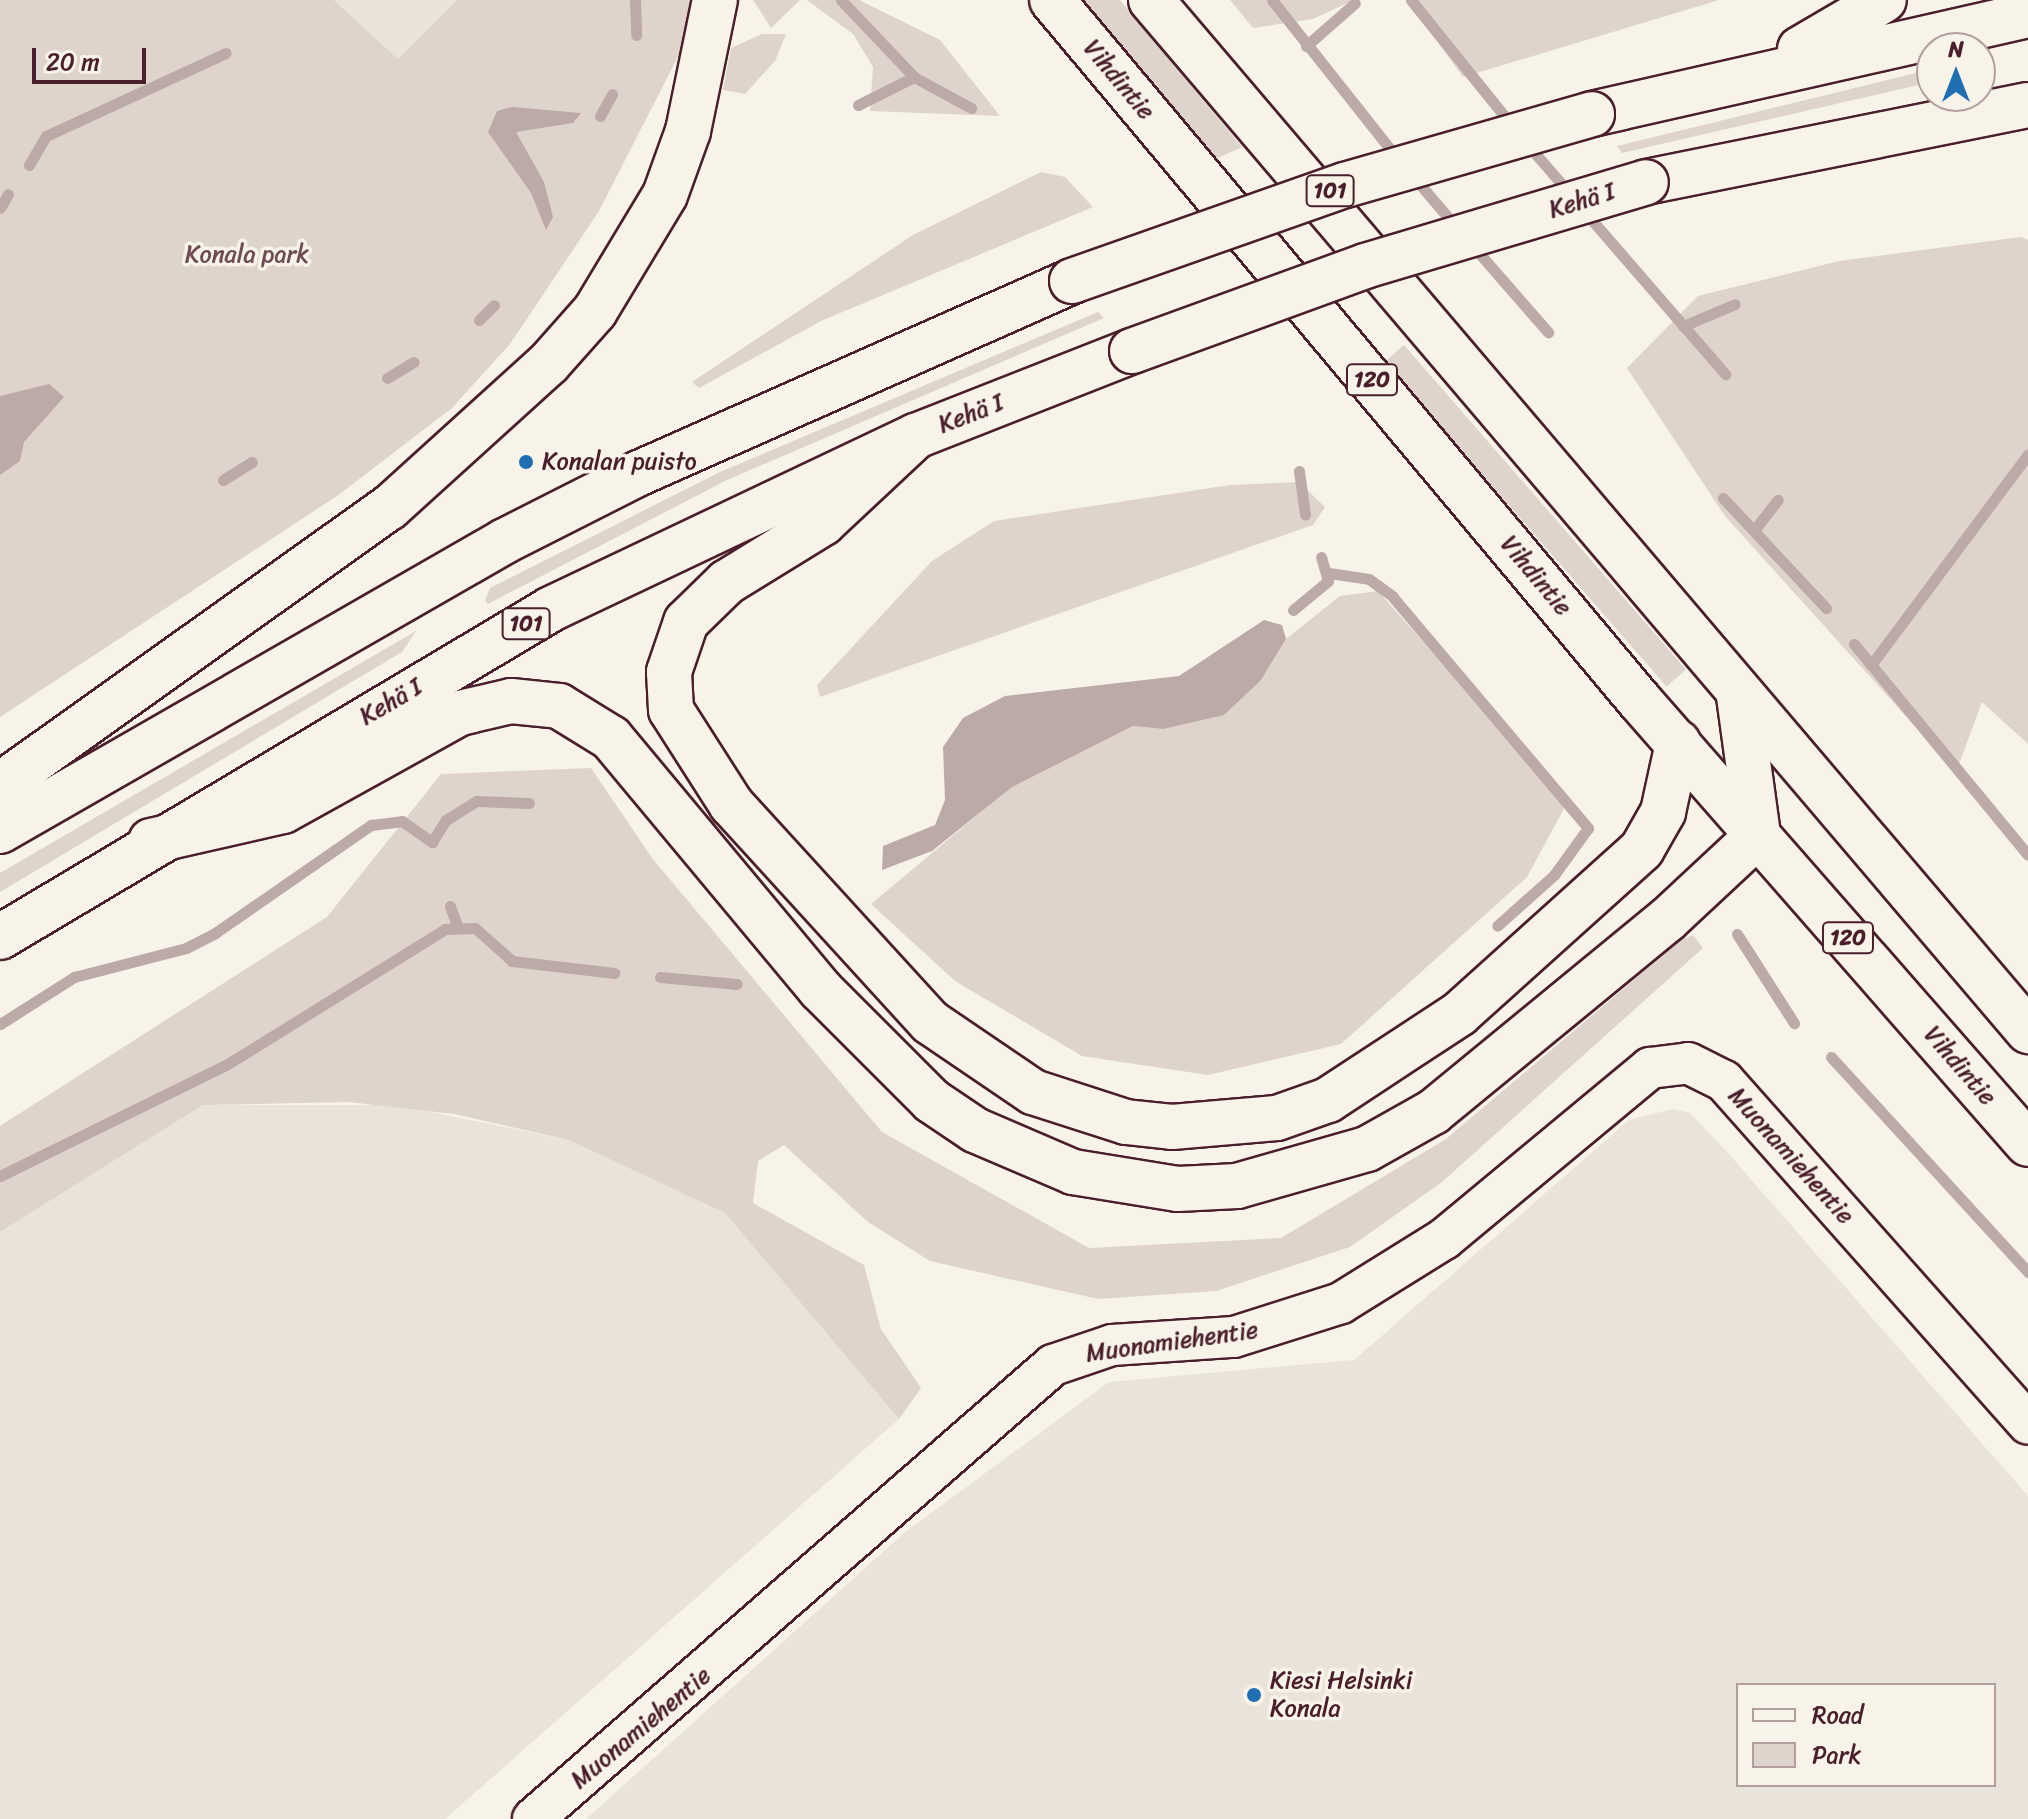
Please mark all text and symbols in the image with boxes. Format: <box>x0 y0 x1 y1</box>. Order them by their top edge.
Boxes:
text: N <box>1948 30 1964 69</box>
scale bar <box>36 32 150 82</box>
north arrow <box>1916 32 1996 112</box>
street label: Vihdintie <box>1077 34 1161 126</box>
text: 20 m <box>46 41 100 83</box>
road number: 101 <box>1304 173 1356 209</box>
street label: Kehä I <box>1546 177 1618 225</box>
park label: Konala park <box>185 241 309 269</box>
road number: 120 <box>1344 362 1400 398</box>
street label: Kehä I <box>934 388 1008 440</box>
place label: Konalan puisto <box>542 448 697 476</box>
marker: Konalan puisto <box>517 453 535 471</box>
street label: Vihdintie <box>1494 530 1578 622</box>
road number: 101 <box>500 606 552 642</box>
street label: Kehä I <box>355 673 427 731</box>
road number: 120 <box>1820 920 1876 956</box>
street label: Vihdintie <box>1918 1021 2002 1111</box>
street label: Muonamiehentie <box>1722 1082 1860 1230</box>
street label: Muonamiehentie <box>1084 1316 1260 1368</box>
street label: Muonamiehentie <box>565 1661 717 1795</box>
place label: Kiesi Helsinki Konala <box>1270 1667 1414 1723</box>
legend <box>1736 1683 1996 1787</box>
marker: Kiesi Helsinki Konala <box>1245 1686 1263 1704</box>
text: Road <box>1812 1694 1863 1736</box>
text: Park <box>1812 1734 1861 1776</box>

